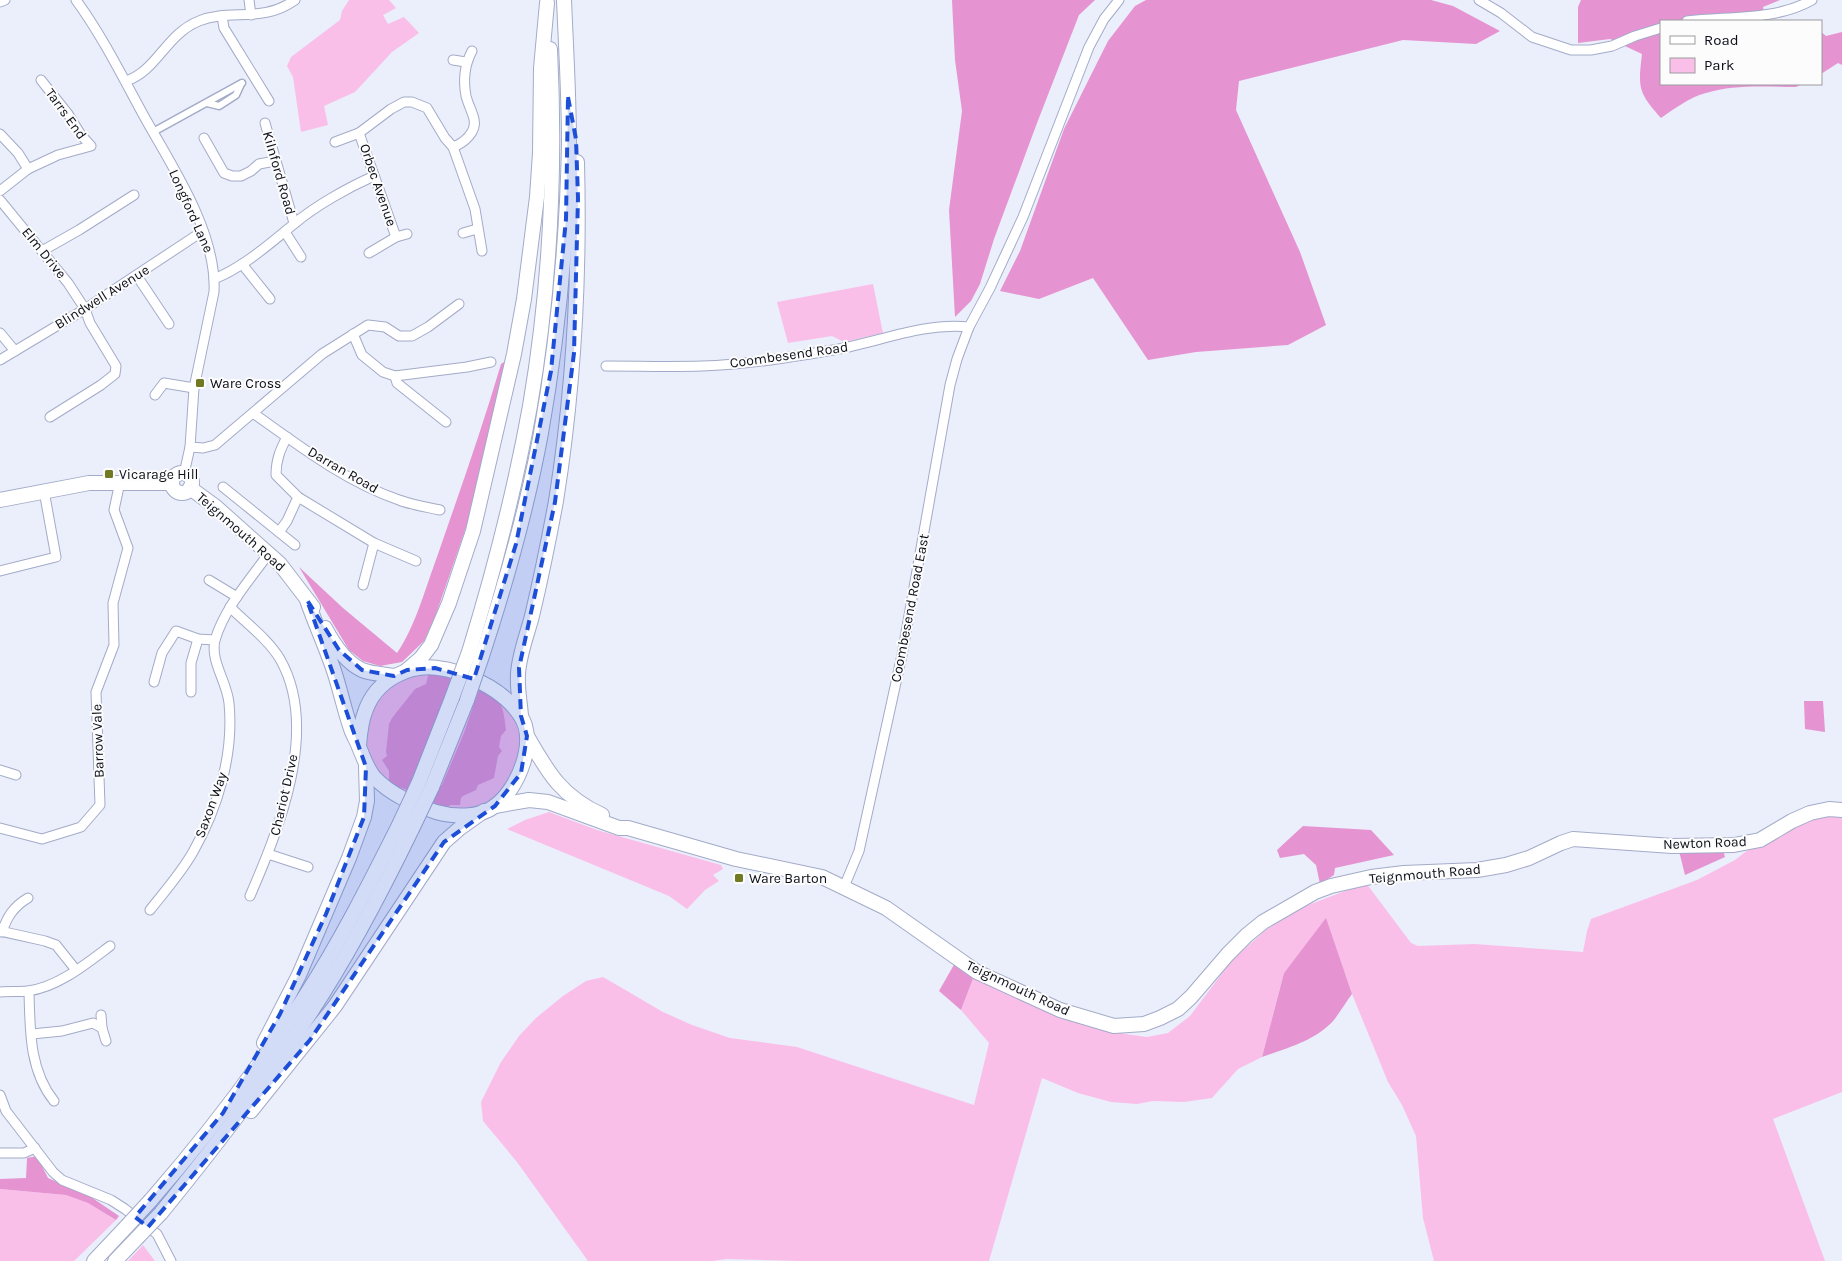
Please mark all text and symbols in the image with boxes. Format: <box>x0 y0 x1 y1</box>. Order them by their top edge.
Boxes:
legend <box>1660 20 1822 85</box>
text: Road <box>1704 31 1739 49</box>
text: Park <box>1704 56 1734 74</box>
street label: Tarrs End <box>42 85 90 143</box>
street label: Kilnford Road <box>259 129 299 217</box>
street label: Orbec Avenue <box>356 141 400 229</box>
street label: Longford Lane <box>165 167 217 255</box>
street label: Elm Drive <box>18 224 70 282</box>
street label: Blindwell Avenue <box>52 261 152 333</box>
street label: Coombesend Road <box>729 338 849 372</box>
place label: Ware Cross <box>210 375 281 392</box>
marker: Ware Cross <box>194 377 206 389</box>
street label: Darran Road <box>305 443 381 497</box>
place label: Vicarage Hill <box>119 466 199 483</box>
marker: Vicarage Hill <box>103 468 115 480</box>
street label: Teignmouth Road <box>193 489 289 575</box>
street label: Coombesend Road East <box>887 532 933 684</box>
street label: Barrow Vale <box>88 704 108 778</box>
street label: Chariot Drive <box>266 753 302 837</box>
street label: Saxon Way <box>191 769 231 840</box>
street label: Newton Road <box>1663 833 1747 853</box>
street label: Teignmouth Road <box>1368 861 1482 887</box>
place label: Ware Barton <box>749 870 827 887</box>
marker: Ware Barton <box>733 872 745 884</box>
street label: Teignmouth Road <box>964 957 1072 1019</box>

